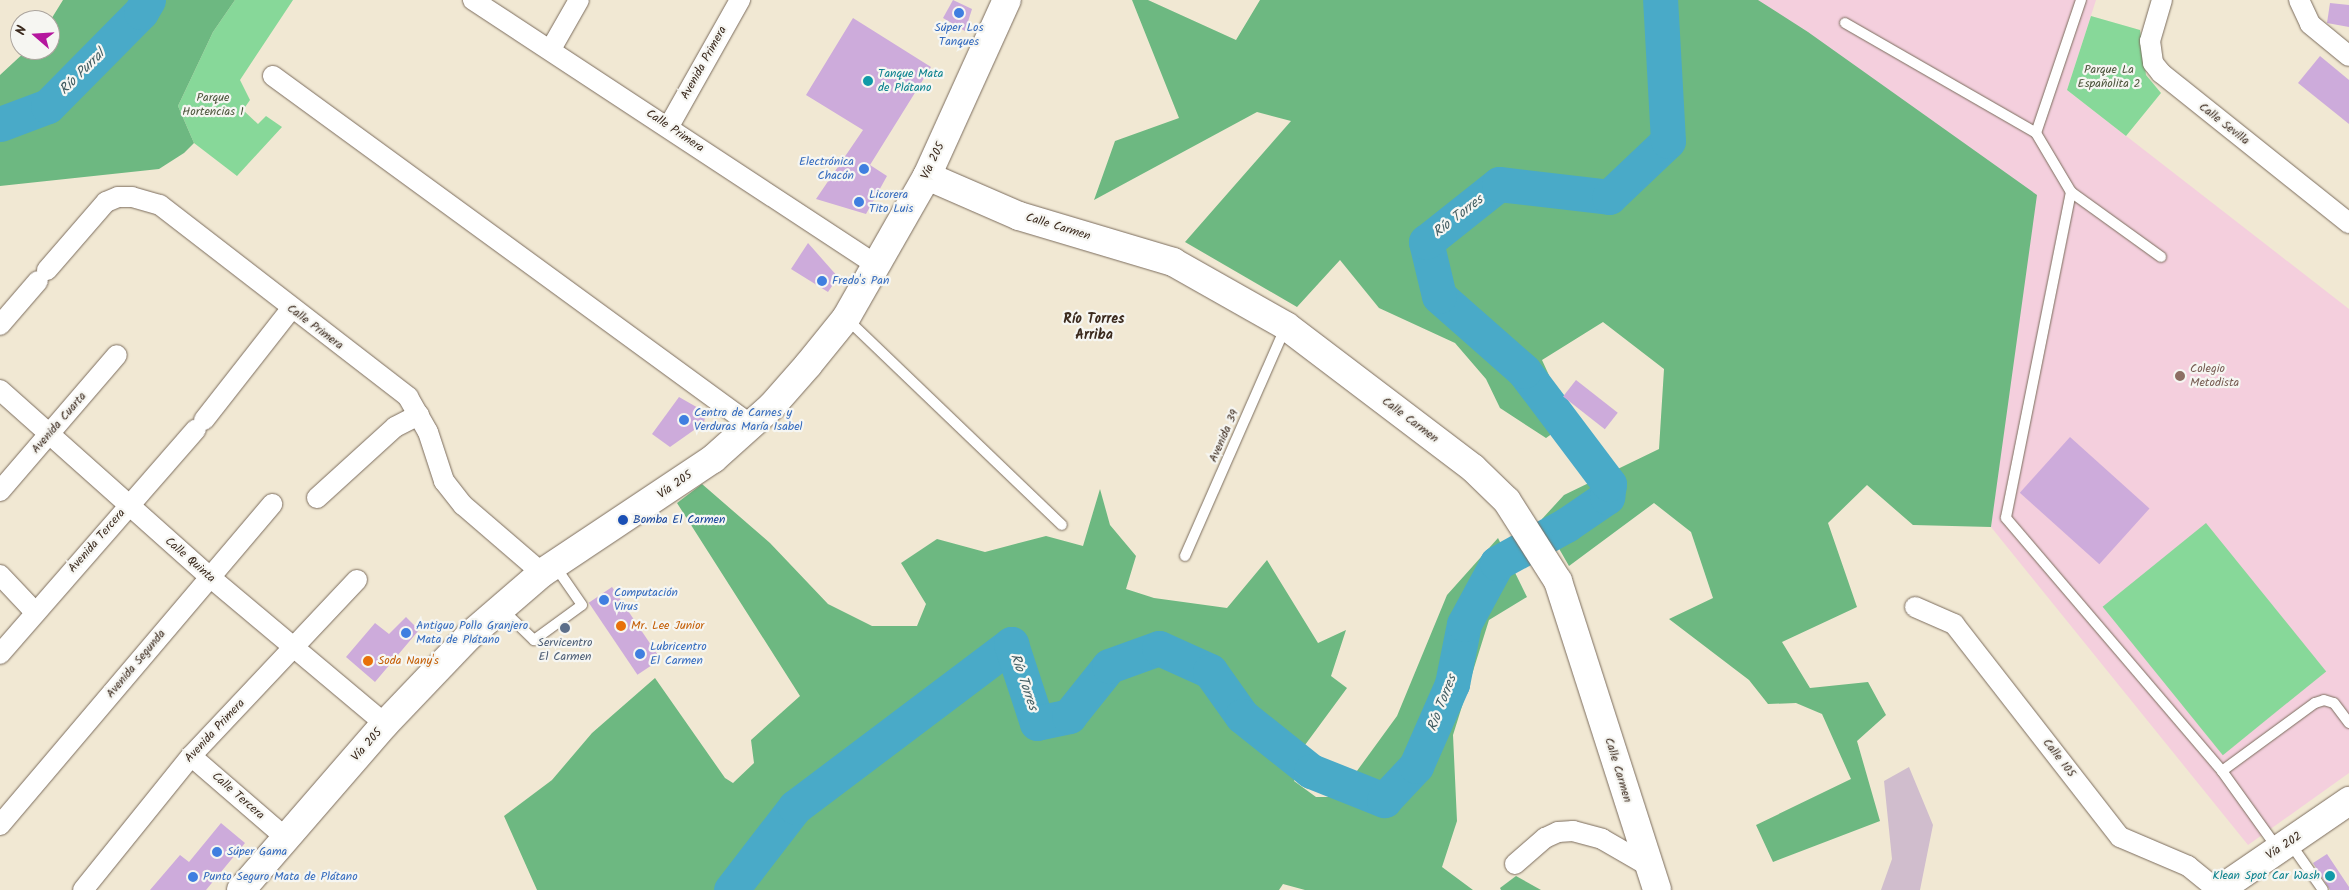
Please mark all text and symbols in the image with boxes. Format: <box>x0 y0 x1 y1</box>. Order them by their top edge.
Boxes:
marker: Súper Los Tanques <box>953 7 965 19</box>
north arrow <box>10 10 60 60</box>
place label: Súper Los Tanques <box>934 21 984 49</box>
text: N <box>10 23 34 38</box>
street label: Avenida Primera <box>678 24 730 102</box>
water label: Río Purral <box>56 46 108 98</box>
park label: Parque La Españolita 2 <box>2077 63 2141 91</box>
place label: Tanque Mata de Plátano <box>878 67 943 95</box>
marker: Tanque Mata de Plátano <box>862 75 874 87</box>
park label: Parque Hortencias 1 <box>182 91 244 119</box>
street label: Calle Sevilla <box>2196 100 2252 148</box>
street label: Calle Primera <box>643 106 707 156</box>
street label: Vía 205 <box>918 140 948 182</box>
place label: Electrónica Chacón <box>799 155 854 183</box>
marker: Electrónica Chacón <box>858 163 870 175</box>
place label: Licorera Tito Luis <box>869 188 913 216</box>
water label: Río Torres <box>1430 191 1486 241</box>
marker: Licorera Tito Luis <box>853 196 865 208</box>
street label: Calle Carmen <box>1024 210 1092 244</box>
place label: Fredo's Pan <box>832 274 889 288</box>
marker: Fredo's Pan <box>816 275 828 287</box>
street label: Calle Primera <box>284 301 346 353</box>
district label: Río Torres Arriba <box>1063 311 1125 344</box>
place label: Colegio Metodista <box>2190 362 2239 390</box>
marker: Colegio Metodista <box>2174 370 2186 382</box>
street label: Avenida Cuarta <box>29 389 89 457</box>
street label: Calle Carmen <box>1379 394 1441 446</box>
place label: Centro de Carnes y Verduras María Isabel <box>694 406 803 434</box>
street label: Avenida 39 <box>1206 407 1242 465</box>
marker: Centro de Carnes y Verduras María Isabel <box>678 414 690 426</box>
street label: Vía 205 <box>655 468 695 502</box>
street label: Avenida Tercera <box>65 506 129 576</box>
place label: Bomba El Carmen <box>633 513 725 527</box>
marker: Bomba El Carmen <box>617 514 629 526</box>
street label: Calle Quinta <box>162 534 218 586</box>
place label: Computación Virus <box>614 586 678 614</box>
marker: Computación Virus <box>598 594 610 606</box>
place label: Antiguo Pollo Granjero Mata de Plátano <box>416 619 528 647</box>
place label: Mr. Lee Junior <box>631 619 704 633</box>
marker: Mr. Lee Junior <box>615 620 627 632</box>
marker: Servicentro El Carmen <box>559 622 571 634</box>
street label: Avenida Segunda <box>103 627 169 701</box>
marker: Antiguo Pollo Granjero Mata de Plátano <box>400 627 412 639</box>
place label: Servicentro El Carmen <box>538 636 592 664</box>
place label: Lubricentro El Carmen <box>650 640 707 668</box>
marker: Lubricentro El Carmen <box>634 648 646 660</box>
water label: Río Torres <box>1006 651 1042 713</box>
place label: Soda Nany's <box>378 654 439 668</box>
marker: Soda Nany's <box>362 655 374 667</box>
water label: Río Torres <box>1424 673 1460 733</box>
street label: Avenida Primera <box>182 696 248 766</box>
street label: Vía 205 <box>349 726 385 764</box>
street label: Calle Carmen <box>1601 736 1635 804</box>
street label: Calle 105 <box>2039 736 2079 780</box>
street label: Calle Tercera <box>209 769 267 823</box>
street label: Vía 202 <box>2263 829 2305 863</box>
place label: Súper Gama <box>227 845 287 859</box>
marker: Súper Gama <box>211 846 223 858</box>
place label: Klean Spot Car Wash <box>2213 869 2320 883</box>
place label: Punto Seguro Mata de Plátano <box>203 870 358 884</box>
marker: Klean Spot Car Wash <box>2324 870 2336 882</box>
marker: Punto Seguro Mata de Plátano <box>187 871 199 883</box>

